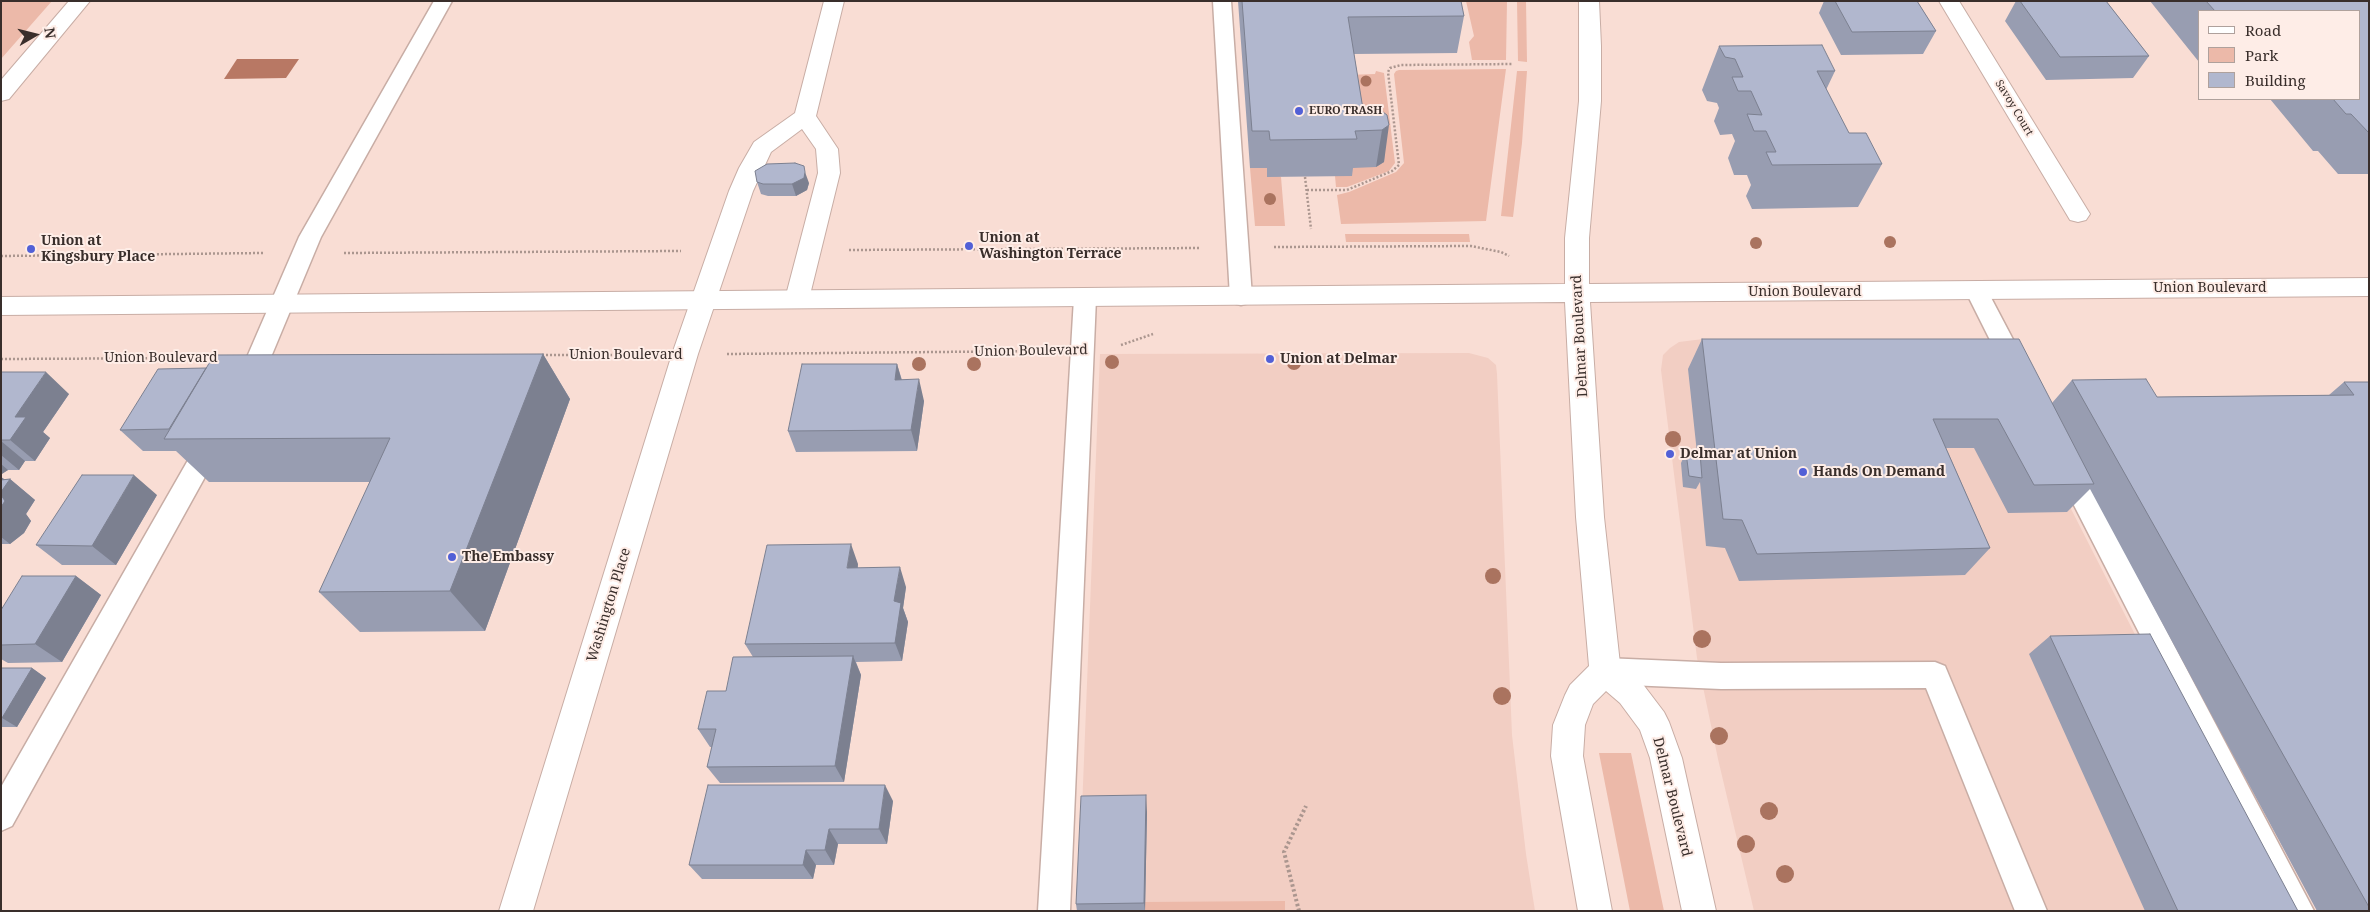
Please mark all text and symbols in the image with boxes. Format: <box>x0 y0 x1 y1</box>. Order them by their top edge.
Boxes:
north arrow <box>10 10 60 60</box>
legend <box>2198 10 2360 100</box>
text: Road <box>2245 20 2281 40</box>
text: N <box>40 26 61 40</box>
text: Park <box>2245 45 2278 65</box>
text: Building <box>2245 70 2306 90</box>
street label: Savoy Court <box>1992 78 2036 138</box>
place label: EURO TRASH <box>1309 104 1382 118</box>
marker: EURO TRASH <box>1293 105 1305 117</box>
place label: Union at Washington Terrace <box>979 230 1122 262</box>
place label: Union at Kingsbury Place <box>41 233 155 266</box>
marker: Union at Washington Terrace <box>963 240 975 252</box>
marker: Union at Kingsbury Place <box>25 243 37 255</box>
street label: Delmar Boulevard <box>1568 274 1592 398</box>
street label: Union Boulevard <box>2153 280 2267 296</box>
street label: Union Boulevard <box>1748 284 1862 300</box>
street label: Union Boulevard <box>974 342 1088 360</box>
street label: Union Boulevard <box>569 347 683 363</box>
street label: Union Boulevard <box>104 350 218 366</box>
place label: Union at Delmar <box>1280 351 1397 367</box>
marker: Union at Delmar <box>1264 353 1276 365</box>
place label: Delmar at Union <box>1680 446 1797 462</box>
marker: Delmar at Union <box>1664 448 1676 460</box>
place label: Hands On Demand <box>1813 464 1945 480</box>
marker: Hands On Demand <box>1797 466 1809 478</box>
street label: Washington Place <box>584 546 634 664</box>
place label: The Embassy <box>462 549 554 565</box>
marker: The Embassy <box>446 551 458 563</box>
street label: Delmar Boulevard <box>1649 736 1695 858</box>

